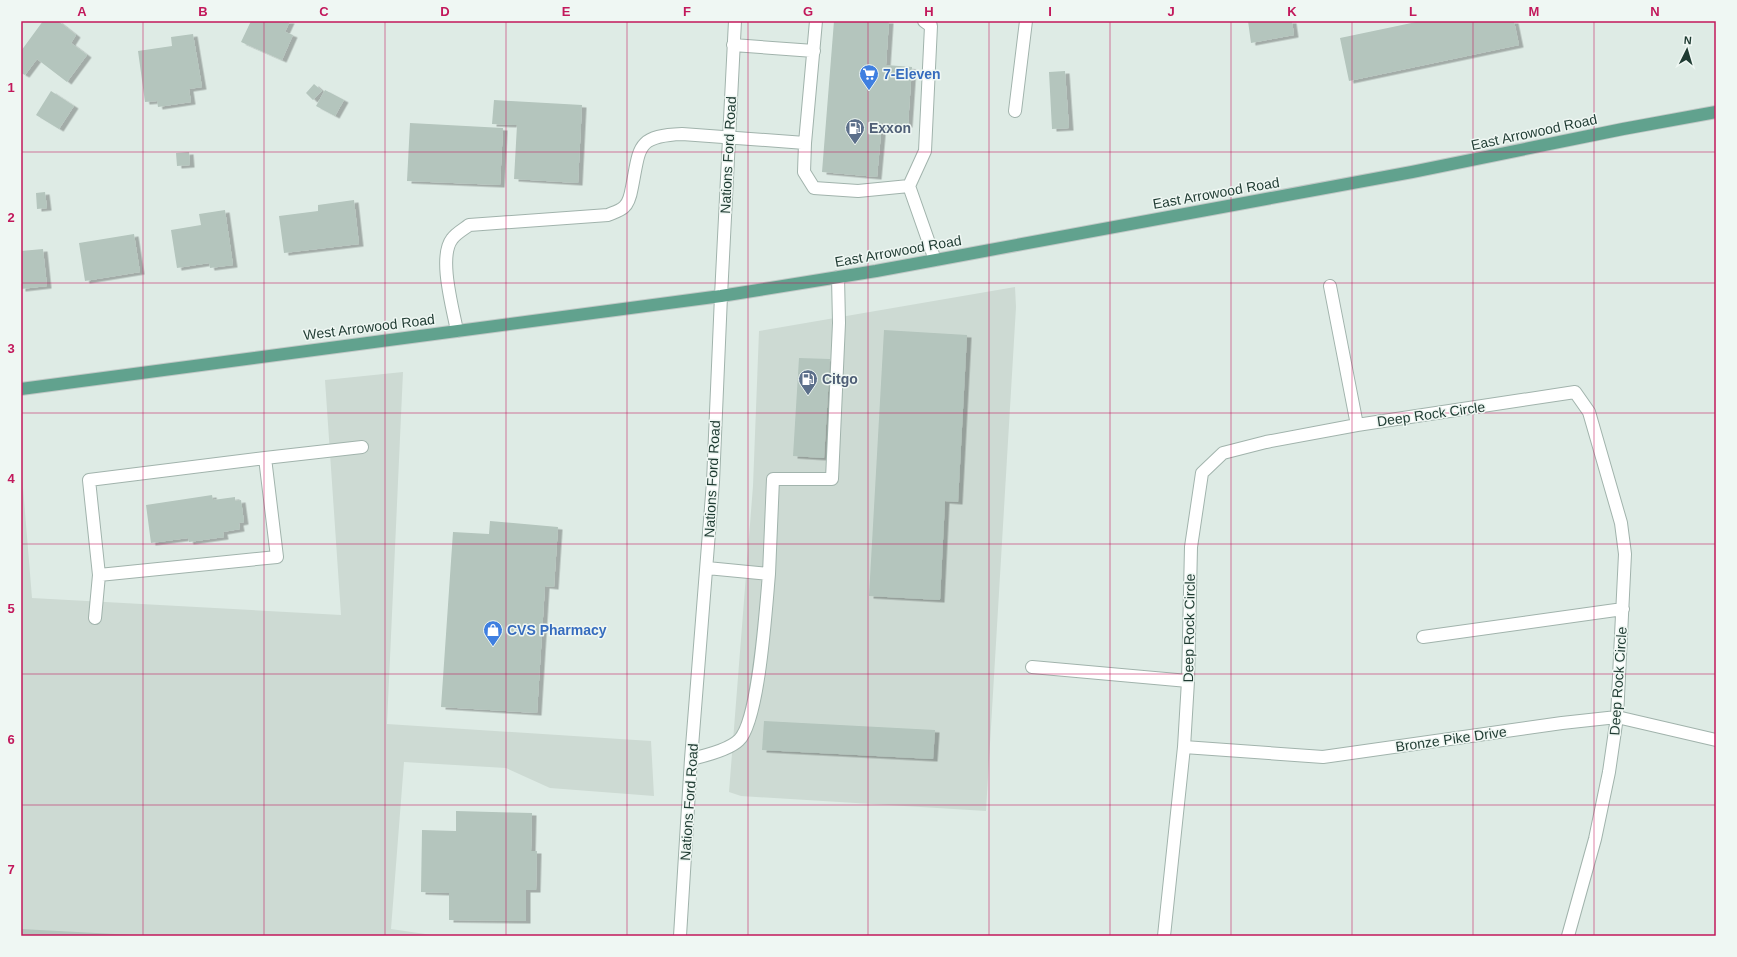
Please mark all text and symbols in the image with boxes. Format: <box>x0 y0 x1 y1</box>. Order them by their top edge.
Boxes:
text: A <box>77 4 87 19</box>
text: B <box>198 4 208 19</box>
text: C <box>319 4 329 19</box>
text: D <box>440 4 450 19</box>
text: E <box>562 4 571 19</box>
text: F <box>683 4 691 19</box>
text: G <box>803 4 813 19</box>
text: H <box>924 4 934 19</box>
text: I <box>1048 4 1052 19</box>
text: J <box>1167 4 1175 19</box>
text: K <box>1287 4 1297 19</box>
text: L <box>1409 4 1417 19</box>
text: M <box>1529 4 1539 19</box>
text: N <box>1650 4 1660 19</box>
north arrow <box>1667 30 1707 70</box>
text: N <box>1683 34 1692 46</box>
supermarket icon: 7-Eleven <box>858 63 880 91</box>
place label: 7-Eleven <box>883 66 941 82</box>
text: 1 <box>7 80 15 95</box>
street label: Nations Ford Road <box>717 96 739 214</box>
street label: East Arrowood Road <box>1470 111 1598 153</box>
fuel station icon: Exxon <box>844 117 866 145</box>
place label: Exxon <box>869 120 911 136</box>
street label: East Arrowood Road <box>1151 174 1281 212</box>
text: 2 <box>7 210 15 225</box>
street label: East Arrowood Road <box>833 232 963 270</box>
street label: West Arrowood Road <box>303 311 435 343</box>
text: 3 <box>7 341 15 356</box>
fuel station icon: Citgo <box>797 368 819 396</box>
place label: Citgo <box>822 371 858 387</box>
street label: Deep Rock Circle <box>1376 398 1486 430</box>
street label: Nations Ford Road <box>701 420 723 538</box>
text: 4 <box>7 471 15 486</box>
street label: Deep Rock Circle <box>1180 573 1198 683</box>
text: 5 <box>7 601 15 616</box>
shop icon: CVS Pharmacy <box>482 619 504 647</box>
place label: CVS Pharmacy <box>507 622 607 638</box>
street label: Deep Rock Circle <box>1606 626 1630 736</box>
street label: Bronze Pike Drive <box>1394 723 1508 755</box>
text: 6 <box>7 732 15 747</box>
street label: Nations Ford Road <box>677 743 701 861</box>
text: 7 <box>7 862 15 877</box>

